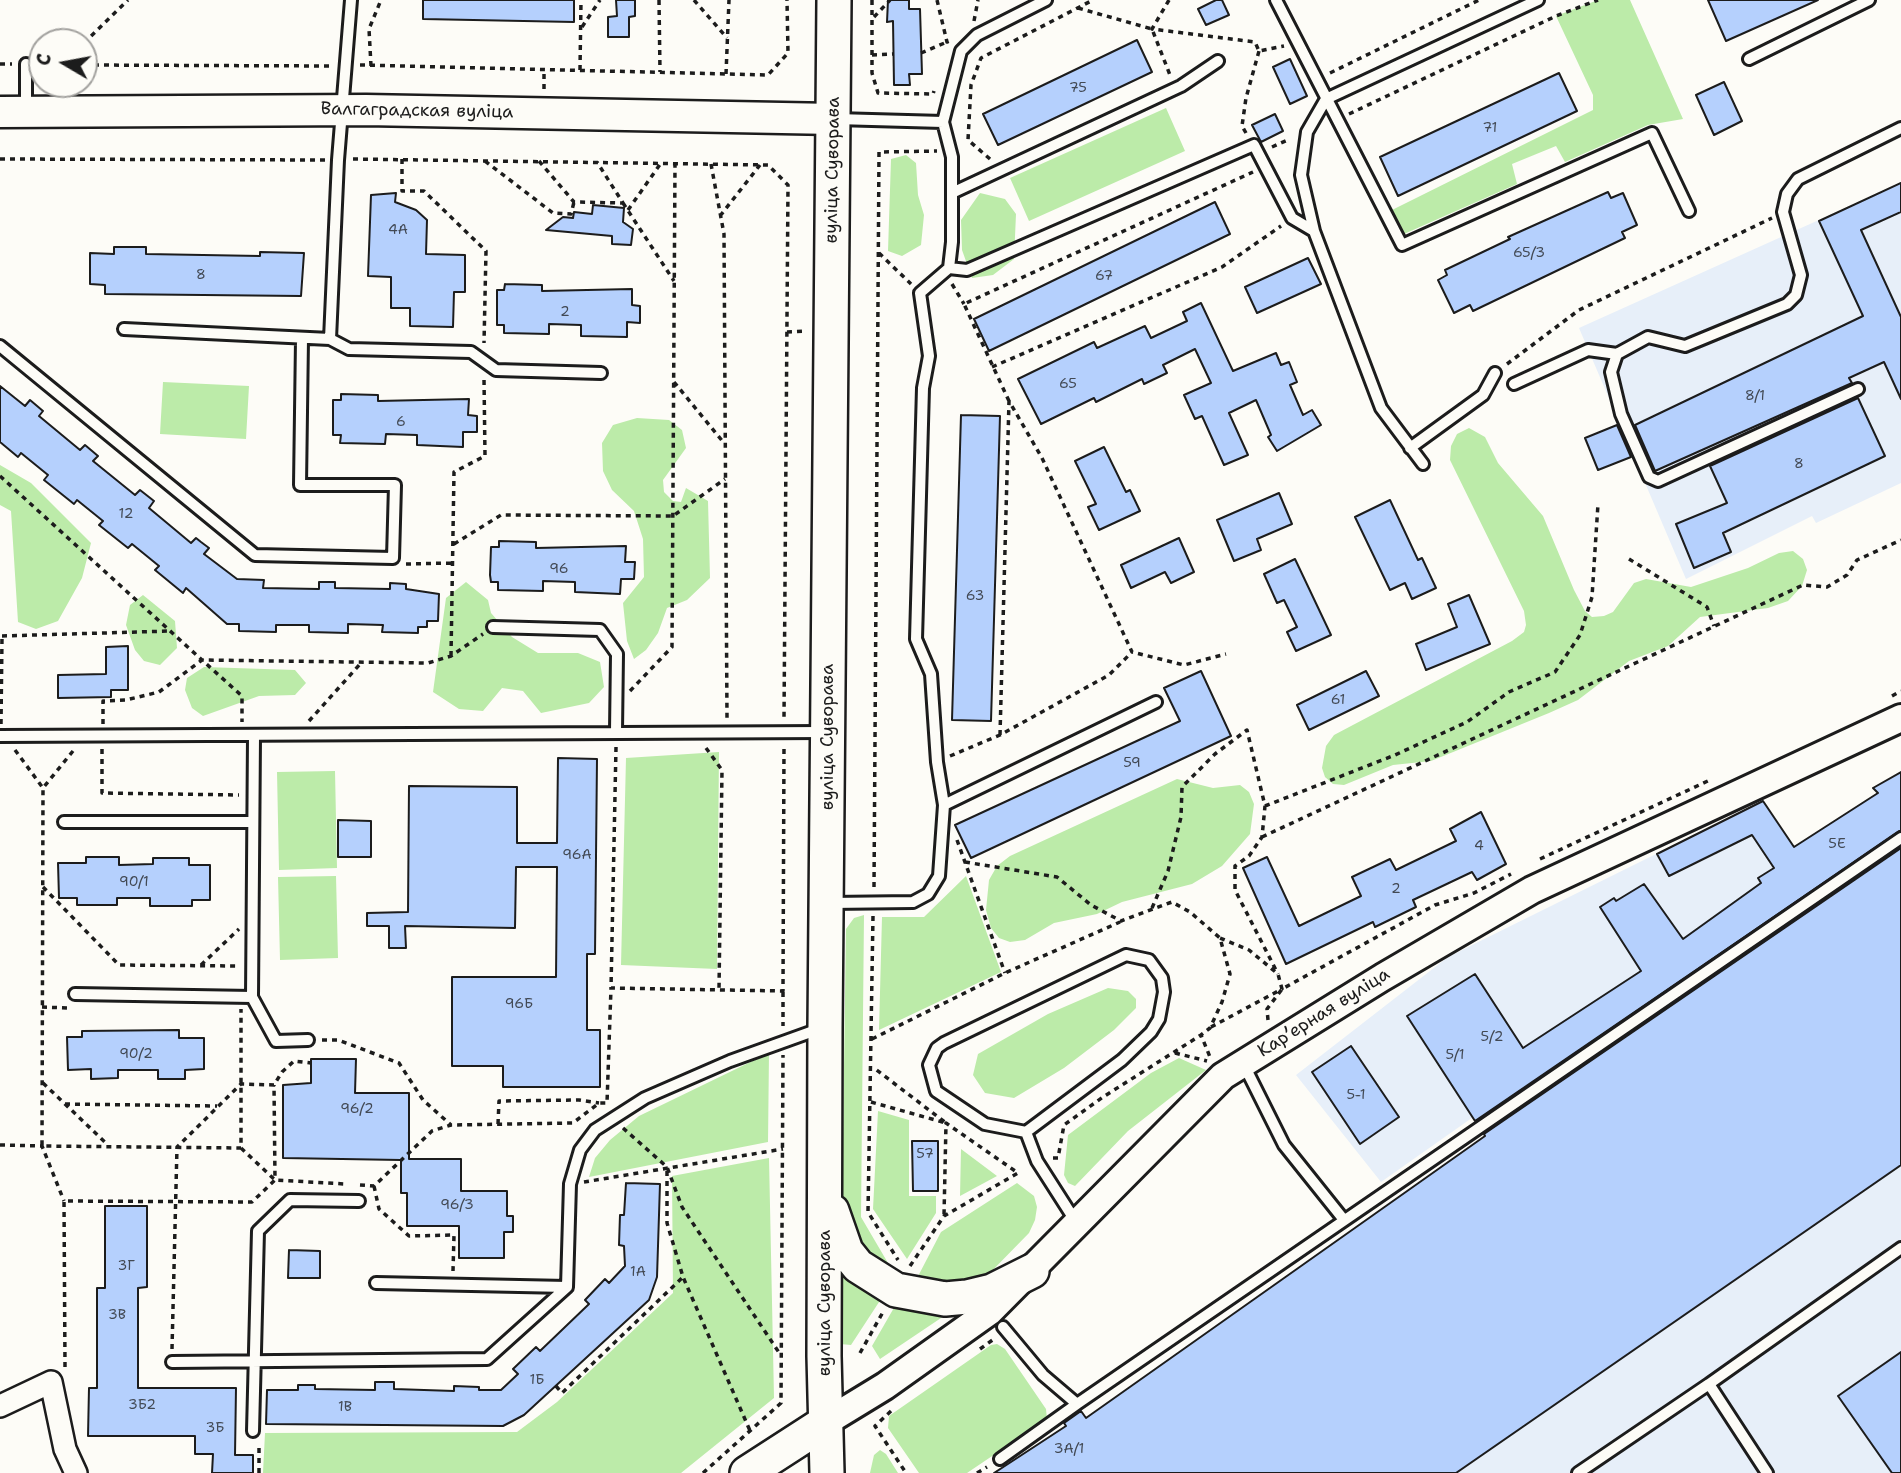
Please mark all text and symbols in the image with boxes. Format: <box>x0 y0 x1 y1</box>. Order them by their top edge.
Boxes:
north arrow <box>28 28 98 98</box>
text: С <box>30 52 57 68</box>
house number: 75 <box>1069 80 1087 96</box>
street label: вуліца Суворава <box>821 97 845 243</box>
street label: Валгаградская вуліца <box>320 99 514 123</box>
house number: 71 <box>1483 120 1497 136</box>
house number: 4А <box>388 222 408 238</box>
house number: 65/3 <box>1513 245 1545 261</box>
house number: 8 <box>196 267 206 283</box>
house number: 67 <box>1095 268 1113 284</box>
house number: 2 <box>560 304 570 320</box>
house number: 65 <box>1059 376 1077 392</box>
house number: 8/1 <box>1745 388 1765 404</box>
house number: 6 <box>396 414 406 430</box>
house number: 8 <box>1794 456 1804 472</box>
house number: 12 <box>119 506 133 522</box>
house number: 96 <box>549 561 569 577</box>
house number: 63 <box>966 588 984 604</box>
street label: вуліца Суворава <box>817 664 839 810</box>
house number: 61 <box>1331 692 1345 708</box>
house number: 59 <box>1123 755 1141 771</box>
house number: 5Е <box>1828 836 1846 852</box>
house number: 4 <box>1474 838 1484 854</box>
house number: 96А <box>562 847 592 863</box>
house number: 90/1 <box>119 874 149 890</box>
house number: 2 <box>1391 881 1401 897</box>
street label: Карʼерная вуліца <box>1254 964 1394 1062</box>
house number: 96Б <box>505 996 533 1012</box>
house number: 5/2 <box>1481 1029 1503 1045</box>
house number: 90/2 <box>119 1046 153 1062</box>
house number: 5/1 <box>1445 1047 1465 1063</box>
house number: 5-1 <box>1346 1087 1366 1103</box>
house number: 96/2 <box>340 1101 374 1117</box>
house number: 57 <box>916 1146 934 1162</box>
house number: 96/3 <box>440 1197 474 1213</box>
street label: вуліца Суворава <box>814 1230 836 1376</box>
house number: 3Г <box>117 1258 135 1274</box>
house number: 1А <box>630 1264 646 1280</box>
house number: 3В <box>108 1307 126 1323</box>
house number: 1Б <box>529 1372 545 1388</box>
house number: 3Б2 <box>128 1397 156 1413</box>
house number: 1В <box>338 1399 352 1415</box>
house number: 3Б <box>205 1420 225 1436</box>
house number: 3А/1 <box>1054 1441 1084 1457</box>

